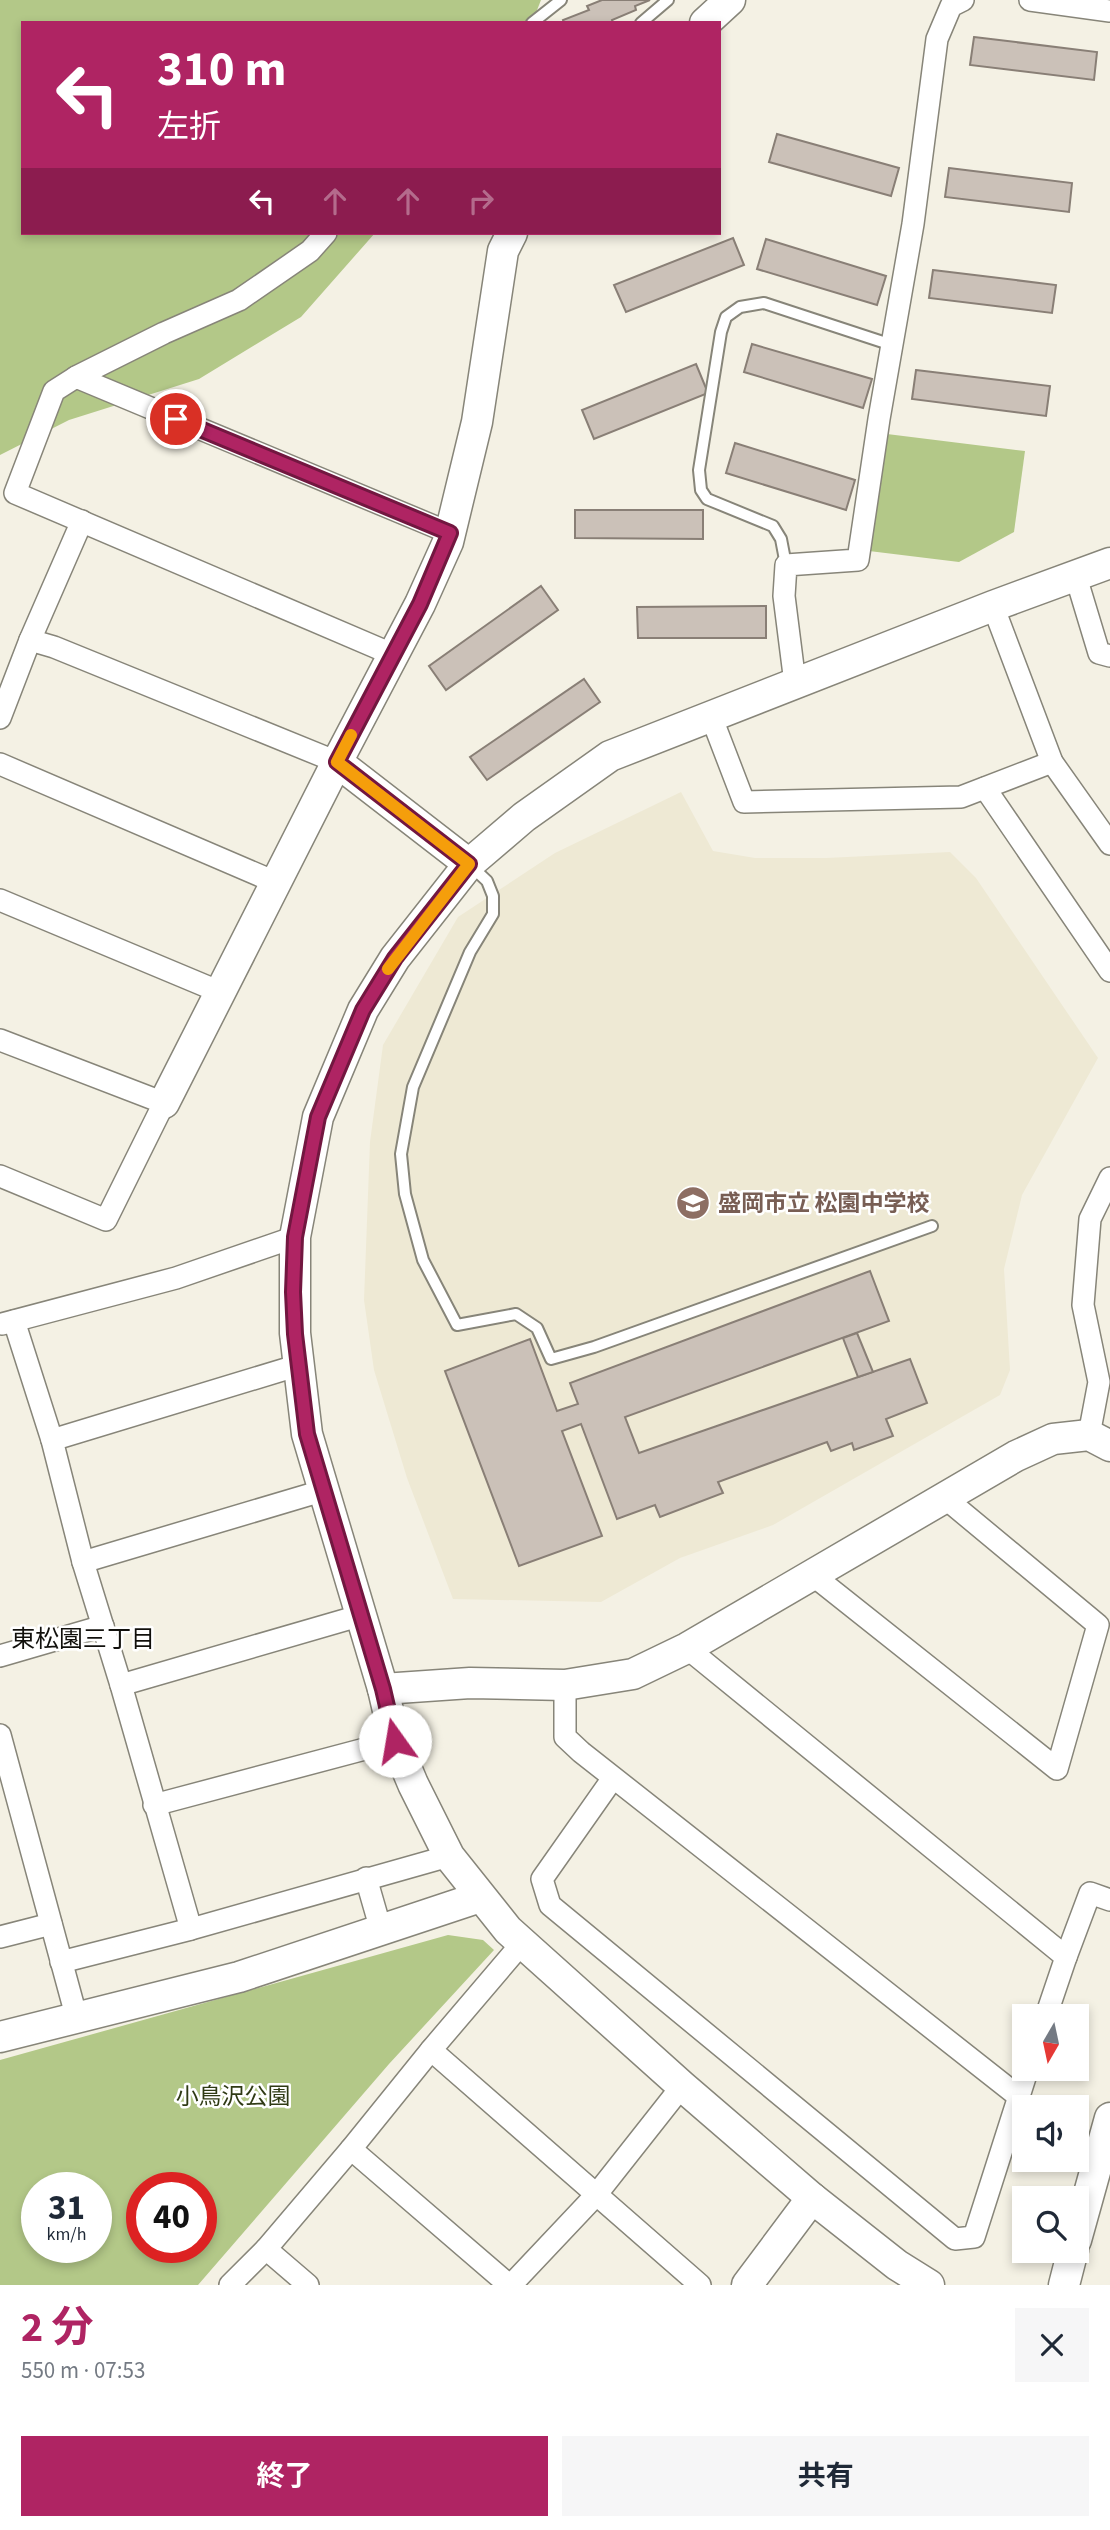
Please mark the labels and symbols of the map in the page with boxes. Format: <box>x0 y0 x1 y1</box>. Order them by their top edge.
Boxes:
pin <box>146 389 206 449</box>
school or university icon: 盛岡市立 松園中学校 <box>674 1184 712 1222</box>
place label: 盛岡市立 松園中学校 <box>718 1187 930 1220</box>
district label: 東松園三丁目 <box>11 1622 155 1657</box>
position arrow <box>358 1704 432 1778</box>
north arrow <box>1012 2004 1088 2081</box>
park label: 小鳥沢公園 <box>176 2080 291 2113</box>
speed limit sign: 40 <box>126 2172 217 2263</box>

